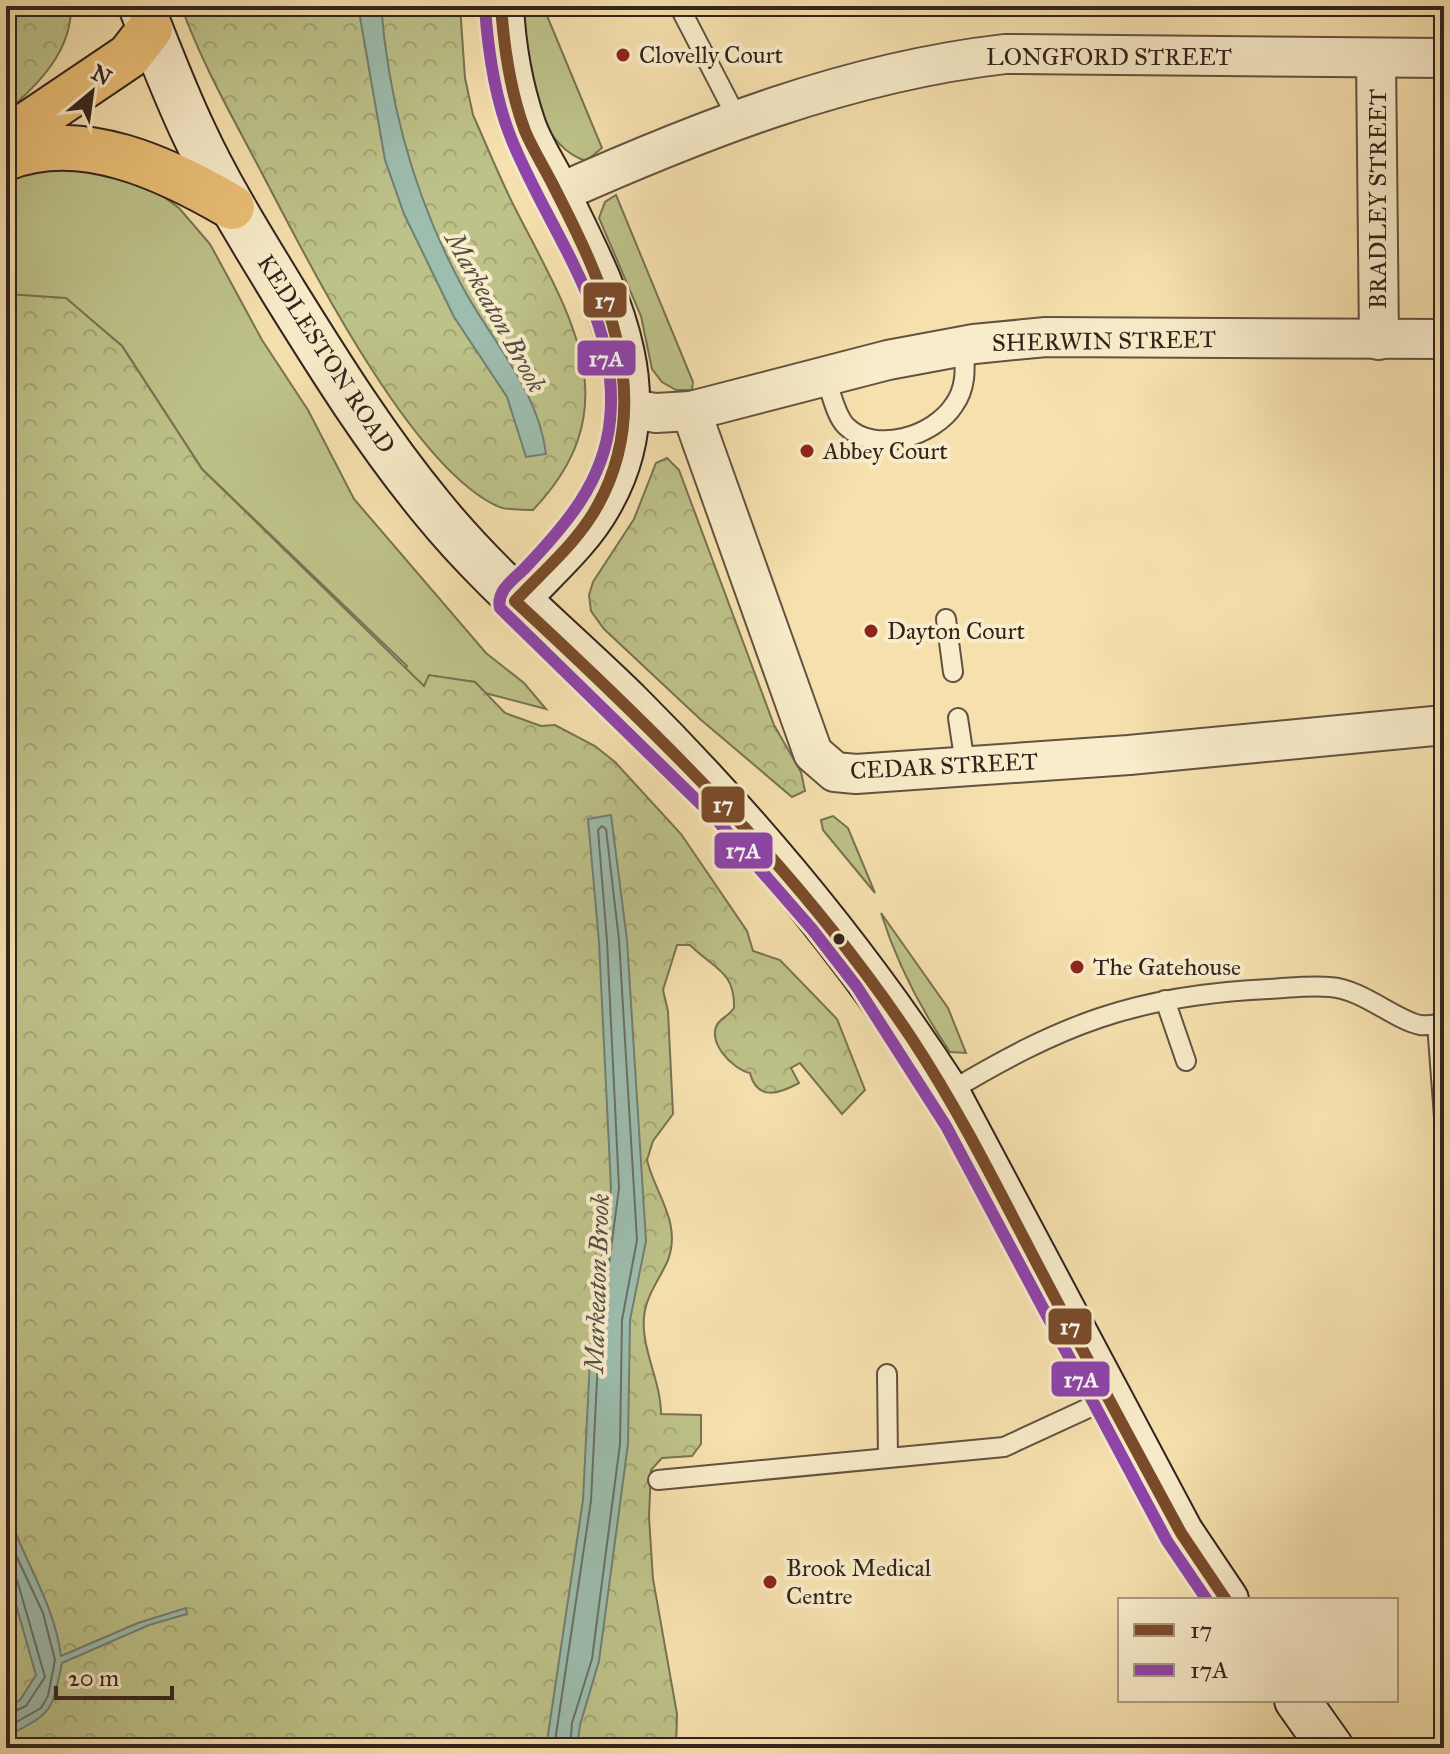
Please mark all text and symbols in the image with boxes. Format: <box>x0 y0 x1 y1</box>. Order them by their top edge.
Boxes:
place label: Clovelly Court <box>639 40 783 70</box>
street label: LONGFORD STREET <box>986 42 1232 72</box>
marker: Clovelly Court <box>614 46 632 64</box>
north arrow <box>52 52 132 132</box>
text: N <box>87 59 116 91</box>
street label: BRADLEY STREET <box>1363 89 1393 309</box>
water label: Markeaton Brook <box>437 223 554 398</box>
street label: KEDLESTON ROAD <box>251 249 401 459</box>
line badge: 17 <box>582 281 628 319</box>
text: 17 <box>595 287 615 314</box>
street label: SHERWIN STREET <box>992 324 1216 358</box>
line badge: 17A <box>576 339 637 377</box>
text: 17A <box>588 345 624 372</box>
place label: Abbey Court <box>822 436 948 466</box>
marker: Abbey Court <box>798 442 816 460</box>
place label: Dayton Court <box>887 616 1025 646</box>
marker: Dayton Court <box>862 622 880 640</box>
street label: CEDAR STREET <box>849 746 1039 786</box>
line badge: 17 <box>700 785 746 824</box>
text: 17 <box>713 791 733 818</box>
line badge: 17A <box>713 831 774 870</box>
text: 17A <box>725 837 761 864</box>
unlabelled marker <box>831 931 847 947</box>
place label: The Gatehouse <box>1093 952 1241 982</box>
marker: The Gatehouse <box>1068 958 1086 976</box>
water label: Markeaton Brook <box>578 1193 616 1376</box>
line badge: 17 <box>1047 1307 1093 1346</box>
text: 17 <box>1060 1313 1080 1340</box>
line badge: 17A <box>1050 1360 1111 1398</box>
text: 17A <box>1063 1366 1099 1393</box>
place label: Brook Medical Centre <box>786 1553 932 1611</box>
marker: Brook Medical Centre <box>761 1573 779 1591</box>
legend <box>1118 1598 1398 1702</box>
text: 17 <box>1190 1615 1212 1645</box>
scale bar <box>56 1650 172 1700</box>
text: 17A <box>1190 1655 1228 1685</box>
text: 20 m <box>68 1663 119 1693</box>

